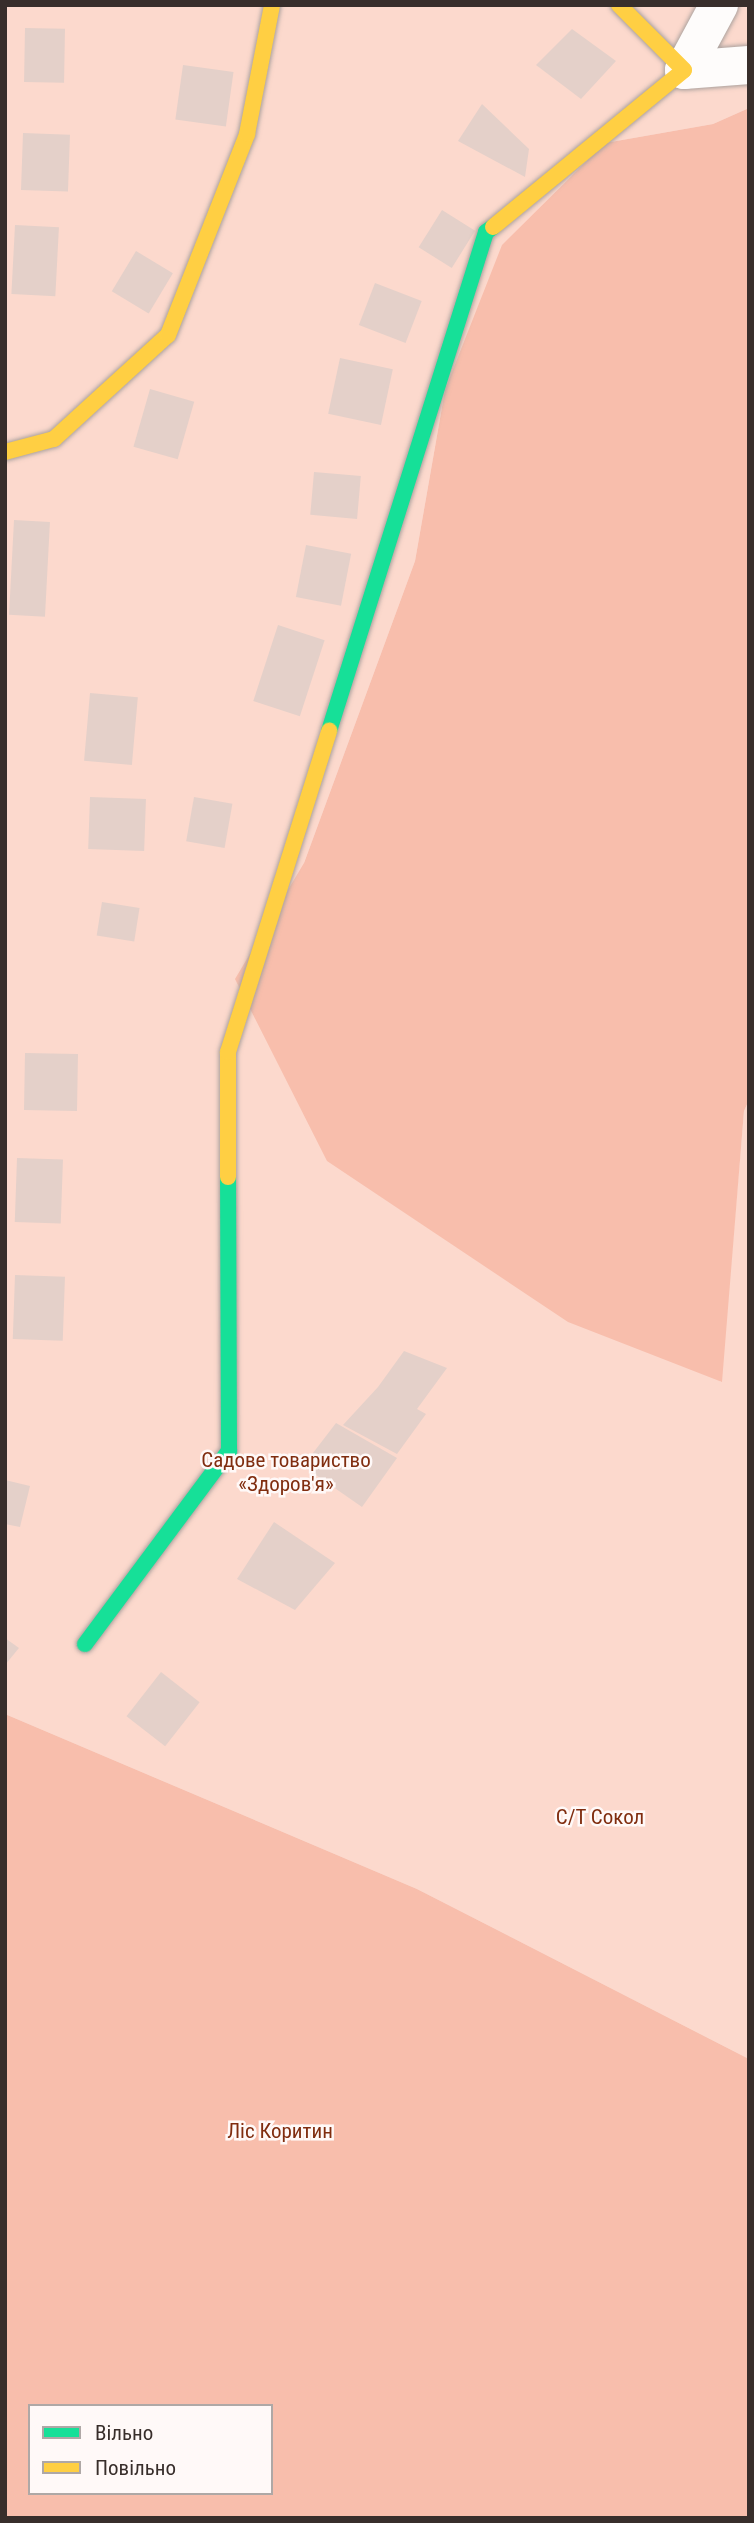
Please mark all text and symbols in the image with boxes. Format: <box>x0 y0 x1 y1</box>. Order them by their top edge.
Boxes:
park label: Садове товариство «Здоров'я» <box>201 1447 371 1497</box>
park label: С/Т Сокол <box>556 1804 644 1830</box>
park label: Ліс Коритин <box>227 2118 333 2144</box>
legend <box>28 2404 273 2495</box>
text: Вільно <box>95 2421 153 2445</box>
text: Повільно <box>95 2456 176 2480</box>

